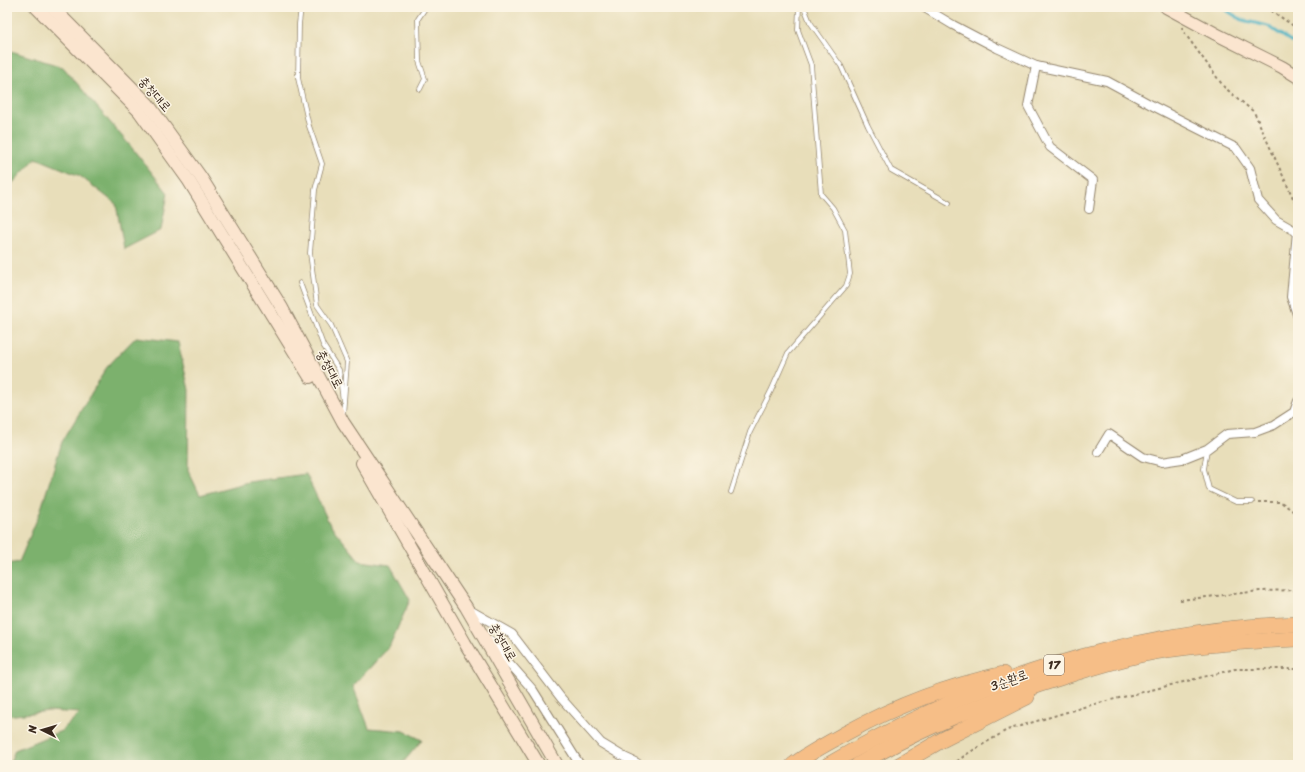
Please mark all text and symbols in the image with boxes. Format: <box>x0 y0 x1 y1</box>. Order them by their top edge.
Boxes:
street label: 충청대로 <box>133 71 177 117</box>
street label: 충청대로 <box>310 345 350 393</box>
street label: 충청대로 <box>483 618 523 666</box>
road number: 17 <box>1044 655 1064 675</box>
street label: 3순환로 <box>987 663 1031 697</box>
north arrow <box>22 710 62 750</box>
text: N <box>23 724 42 735</box>

